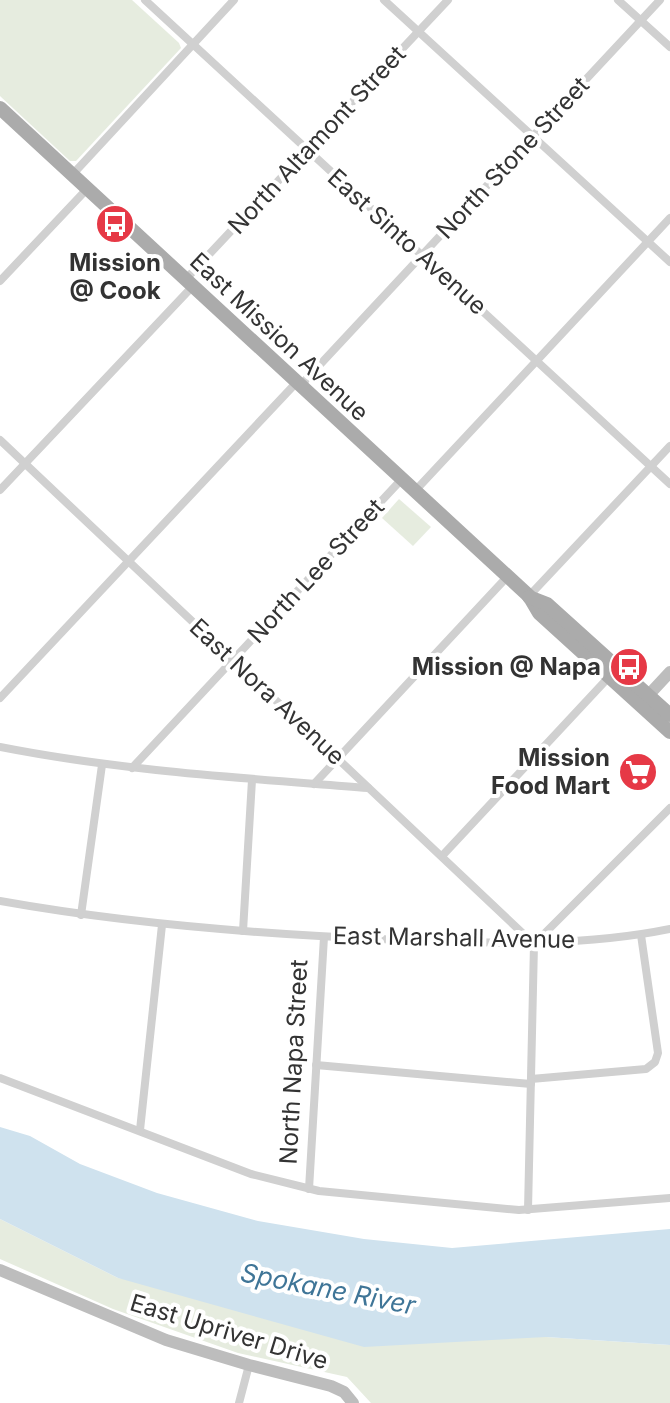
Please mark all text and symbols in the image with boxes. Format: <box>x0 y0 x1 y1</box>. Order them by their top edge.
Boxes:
street label: North Altamont Street <box>222 39 411 240</box>
street label: North Stone Street <box>430 71 595 245</box>
street label: East Sinto Avenue <box>322 163 493 321</box>
bus stop icon: Mission @ Cook <box>94 203 136 245</box>
street label: East Mission Avenue <box>184 246 375 427</box>
place label: Mission @ Cook <box>69 248 161 305</box>
street label: North Lee Street <box>241 492 390 649</box>
street label: East Nora Avenue <box>184 612 351 771</box>
bus stop icon: Mission @ Napa <box>608 646 650 688</box>
place label: Mission @ Napa <box>412 652 601 681</box>
place label: Mission Food Mart <box>491 743 610 800</box>
supermarket icon: Mission Food Mart <box>617 751 659 793</box>
street label: East Marshall Avenue <box>333 921 575 954</box>
street label: North Napa Street <box>274 959 313 1165</box>
water label: Spokane River <box>238 1256 419 1321</box>
street label: East Upriver Drive <box>127 1288 332 1375</box>

